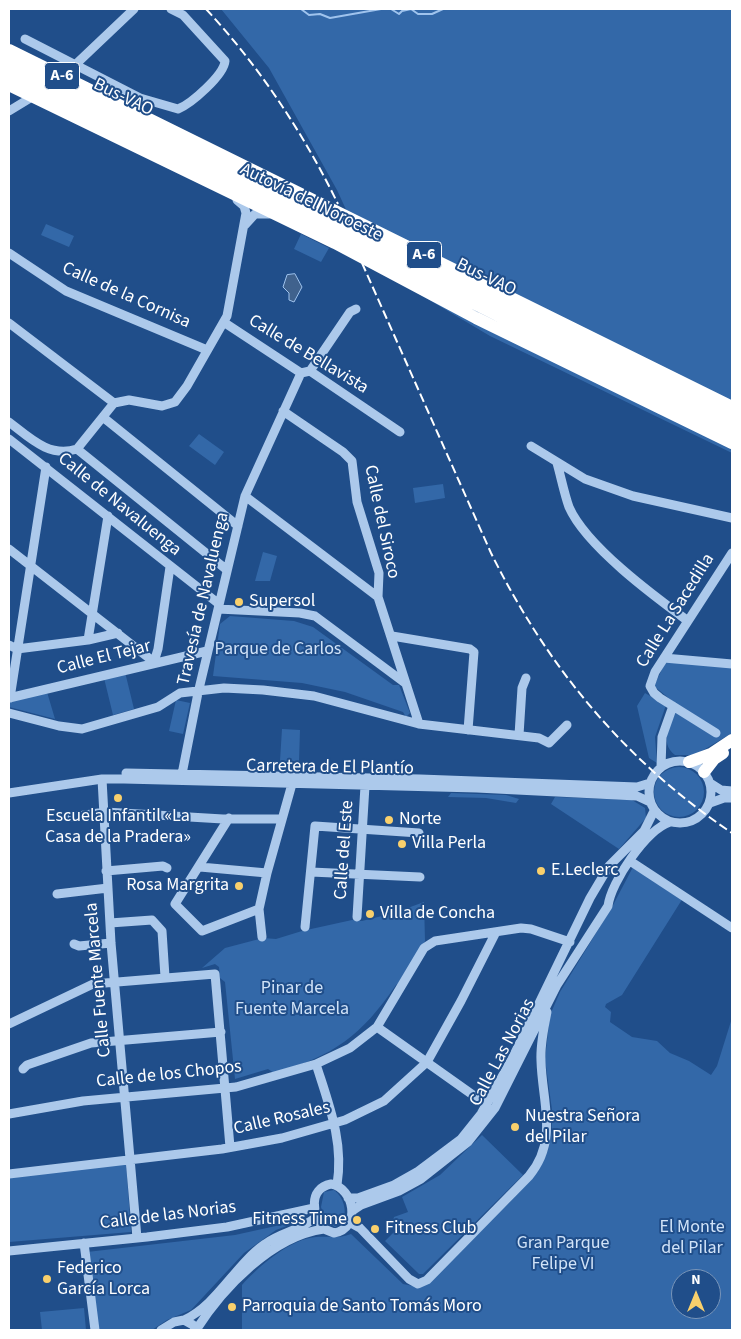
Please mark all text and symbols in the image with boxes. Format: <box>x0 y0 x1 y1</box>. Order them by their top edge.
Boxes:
road number: A-6 <box>44 62 80 90</box>
street label: Bus-VAO <box>90 74 156 122</box>
street label: Autovía del Noroeste <box>236 159 386 247</box>
road number: A-6 <box>406 242 442 268</box>
street label: Bus-VAO <box>453 254 519 302</box>
street label: Calle de la Cornisa <box>59 258 193 334</box>
street label: Calle de Bellavista <box>244 311 372 399</box>
street label: Calle de Navaluenga <box>53 449 185 561</box>
street label: Calle del Siroco <box>358 463 404 581</box>
street label: Travesía de Navaluenga <box>174 510 234 688</box>
street label: Calle La Sacedilla <box>632 550 720 672</box>
place label: Supersol <box>249 591 315 613</box>
marker: Supersol <box>233 596 245 608</box>
street label: Calle El Tejar <box>55 636 153 680</box>
park label: Parque de Carlos <box>215 639 341 661</box>
street label: Carretera de El Plantío <box>246 756 414 780</box>
marker: Escuela Infantil «La Casa de la Pradera» <box>112 792 124 804</box>
street label: Calle del Este <box>331 800 359 900</box>
place label: Escuela Infantil «La Casa de la Pradera» <box>45 806 191 849</box>
place label: Norte <box>399 809 441 831</box>
marker: Norte <box>383 814 395 826</box>
place label: Villa Perla <box>412 833 486 855</box>
marker: Villa Perla <box>396 838 408 850</box>
place label: E.Leclerc <box>551 860 618 882</box>
marker: E.Leclerc <box>535 865 547 877</box>
place label: Rosa Margrita <box>126 875 229 897</box>
marker: Rosa Margrita <box>233 880 245 892</box>
street label: Calle Fuente Marcela <box>81 902 117 1058</box>
place label: Villa de Concha <box>380 903 495 925</box>
marker: Villa de Concha <box>364 908 376 920</box>
park label: Pinar de Fuente Marcela <box>235 978 349 1021</box>
street label: Calle Las Norias <box>466 996 540 1110</box>
street label: Calle de los Chopos <box>95 1057 243 1093</box>
street label: Calle Rosales <box>232 1097 332 1141</box>
place label: Nuestra Señora del Pilar <box>525 1106 640 1148</box>
marker: Nuestra Señora del Pilar <box>509 1121 521 1133</box>
street label: Calle de las Norias <box>99 1197 237 1235</box>
place label: Fitness Time <box>252 1209 347 1231</box>
marker: Fitness Time <box>351 1214 363 1226</box>
park label: El Monte del Pilar <box>659 1217 725 1260</box>
place label: Fitness Club <box>385 1218 476 1240</box>
marker: Fitness Club <box>369 1223 381 1235</box>
park label: Gran Parque Felipe VI <box>517 1233 609 1276</box>
place label: Federico García Lorca <box>57 1258 150 1300</box>
north arrow <box>671 1269 721 1319</box>
text: N <box>691 1270 701 1290</box>
marker: Federico García Lorca <box>41 1273 53 1285</box>
place label: Parroquia de Santo Tomás Moro <box>242 1296 482 1318</box>
marker: Parroquia de Santo Tomás Moro <box>226 1301 238 1313</box>

